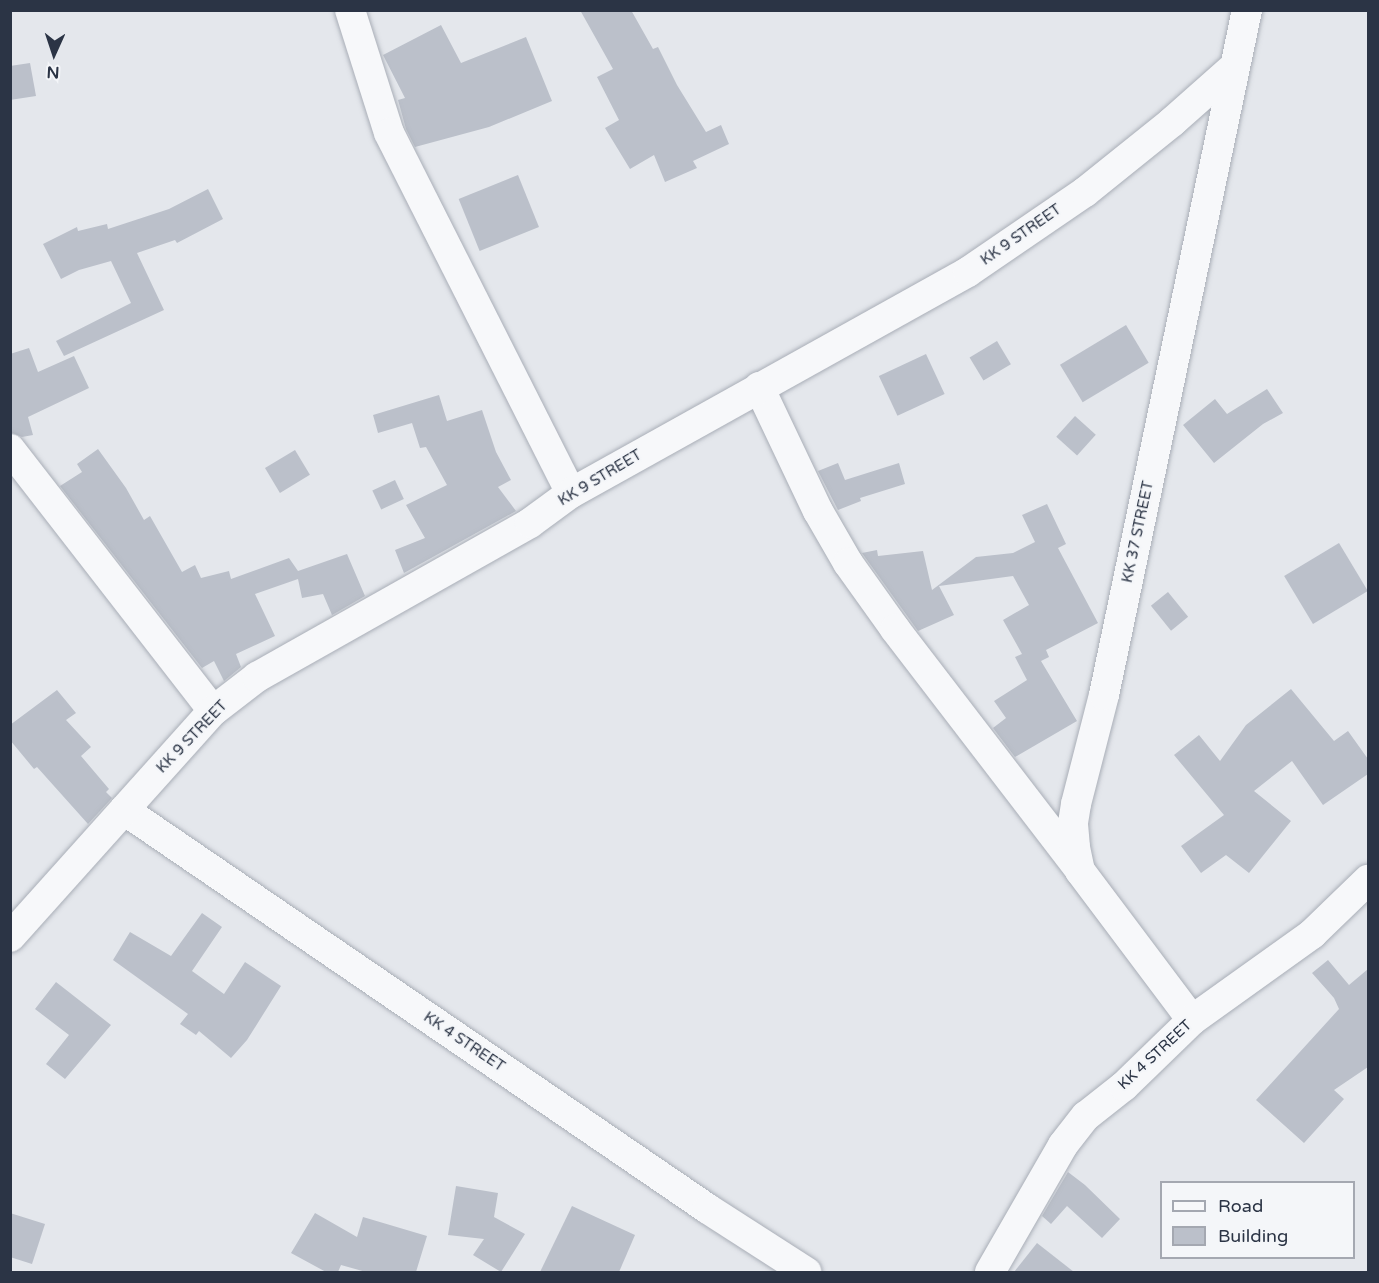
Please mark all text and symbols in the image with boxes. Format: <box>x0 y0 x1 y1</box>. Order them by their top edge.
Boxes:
north arrow <box>24 24 84 84</box>
text: N <box>46 62 60 82</box>
street label: KK 9 STREET <box>977 201 1065 269</box>
street label: KK 9 STREET <box>555 446 645 510</box>
street label: KK 37 STREET <box>1118 480 1158 584</box>
street label: KK 9 STREET <box>153 697 231 777</box>
street label: KK 4 STREET <box>420 1008 508 1076</box>
street label: KK 4 STREET <box>1114 1016 1196 1094</box>
legend <box>1160 1181 1355 1259</box>
text: Road <box>1218 1195 1263 1217</box>
text: Building <box>1218 1225 1288 1247</box>

